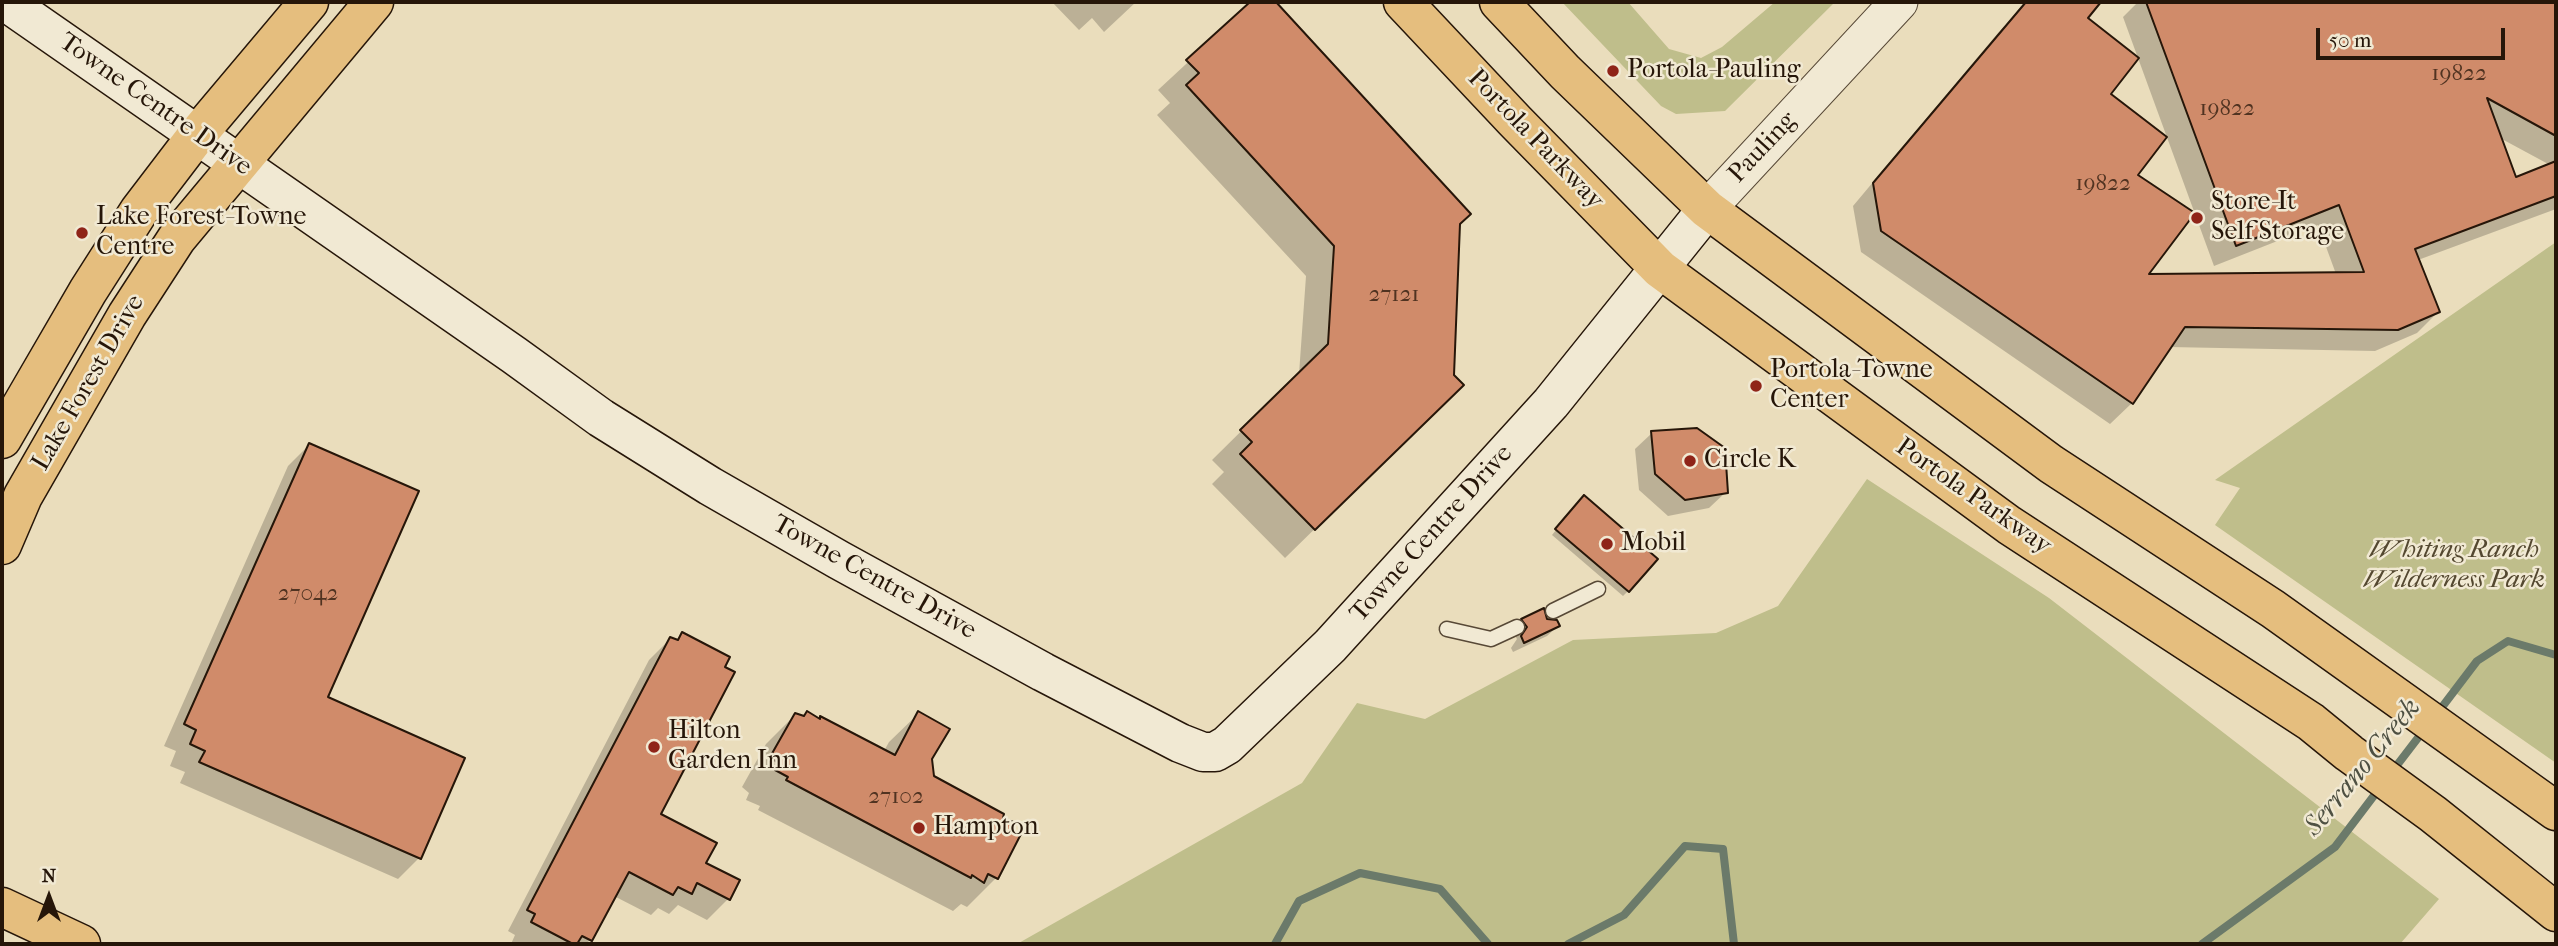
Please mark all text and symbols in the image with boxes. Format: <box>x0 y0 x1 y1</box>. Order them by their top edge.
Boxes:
scale bar <box>2320 14 2509 58</box>
street label: Towne Centre Drive <box>53 27 257 183</box>
text: 50 m <box>2329 28 2372 52</box>
place label: Portola-Pauling <box>1627 55 1800 87</box>
house number: 19822 <box>2431 60 2487 88</box>
street label: Portola Parkway <box>1460 63 1610 217</box>
marker: Portola-Pauling <box>1605 63 1621 79</box>
house number: 19822 <box>2199 95 2255 123</box>
street label: Pauling <box>1722 106 1804 190</box>
house number: 19822 <box>2075 170 2131 198</box>
place label: Store-It Self Storage <box>2211 187 2344 248</box>
place label: Lake Forest-Towne Centre <box>96 202 306 264</box>
marker: Store-It Self Storage <box>2189 210 2205 226</box>
marker: Lake Forest-Towne Centre <box>74 225 90 241</box>
house number: 27121 <box>1368 281 1420 309</box>
street label: Lake Forest Drive <box>26 290 152 476</box>
place label: Portola-Towne Center <box>1770 355 1932 416</box>
marker: Portola-Towne Center <box>1748 378 1764 394</box>
street label: Portola Parkway <box>1889 432 2057 562</box>
street label: Towne Centre Drive <box>1344 439 1520 629</box>
place label: Circle K <box>1704 445 1796 477</box>
marker: Circle K <box>1682 453 1698 469</box>
street label: Towne Centre Drive <box>767 509 981 647</box>
place label: Mobil <box>1621 528 1686 560</box>
park label: Whiting Ranch Wilderness Park <box>2363 535 2545 596</box>
marker: Mobil <box>1599 536 1615 552</box>
house number: 27042 <box>278 580 338 608</box>
water label: Serrano Creek <box>2297 693 2429 843</box>
place label: Hilton Garden Inn <box>668 716 797 778</box>
marker: Hilton Garden Inn <box>646 739 662 755</box>
house number: 27102 <box>868 783 924 811</box>
place label: Hampton <box>933 812 1039 844</box>
marker: Hampton <box>911 820 927 836</box>
north arrow <box>14 862 84 932</box>
text: N <box>42 865 56 887</box>

